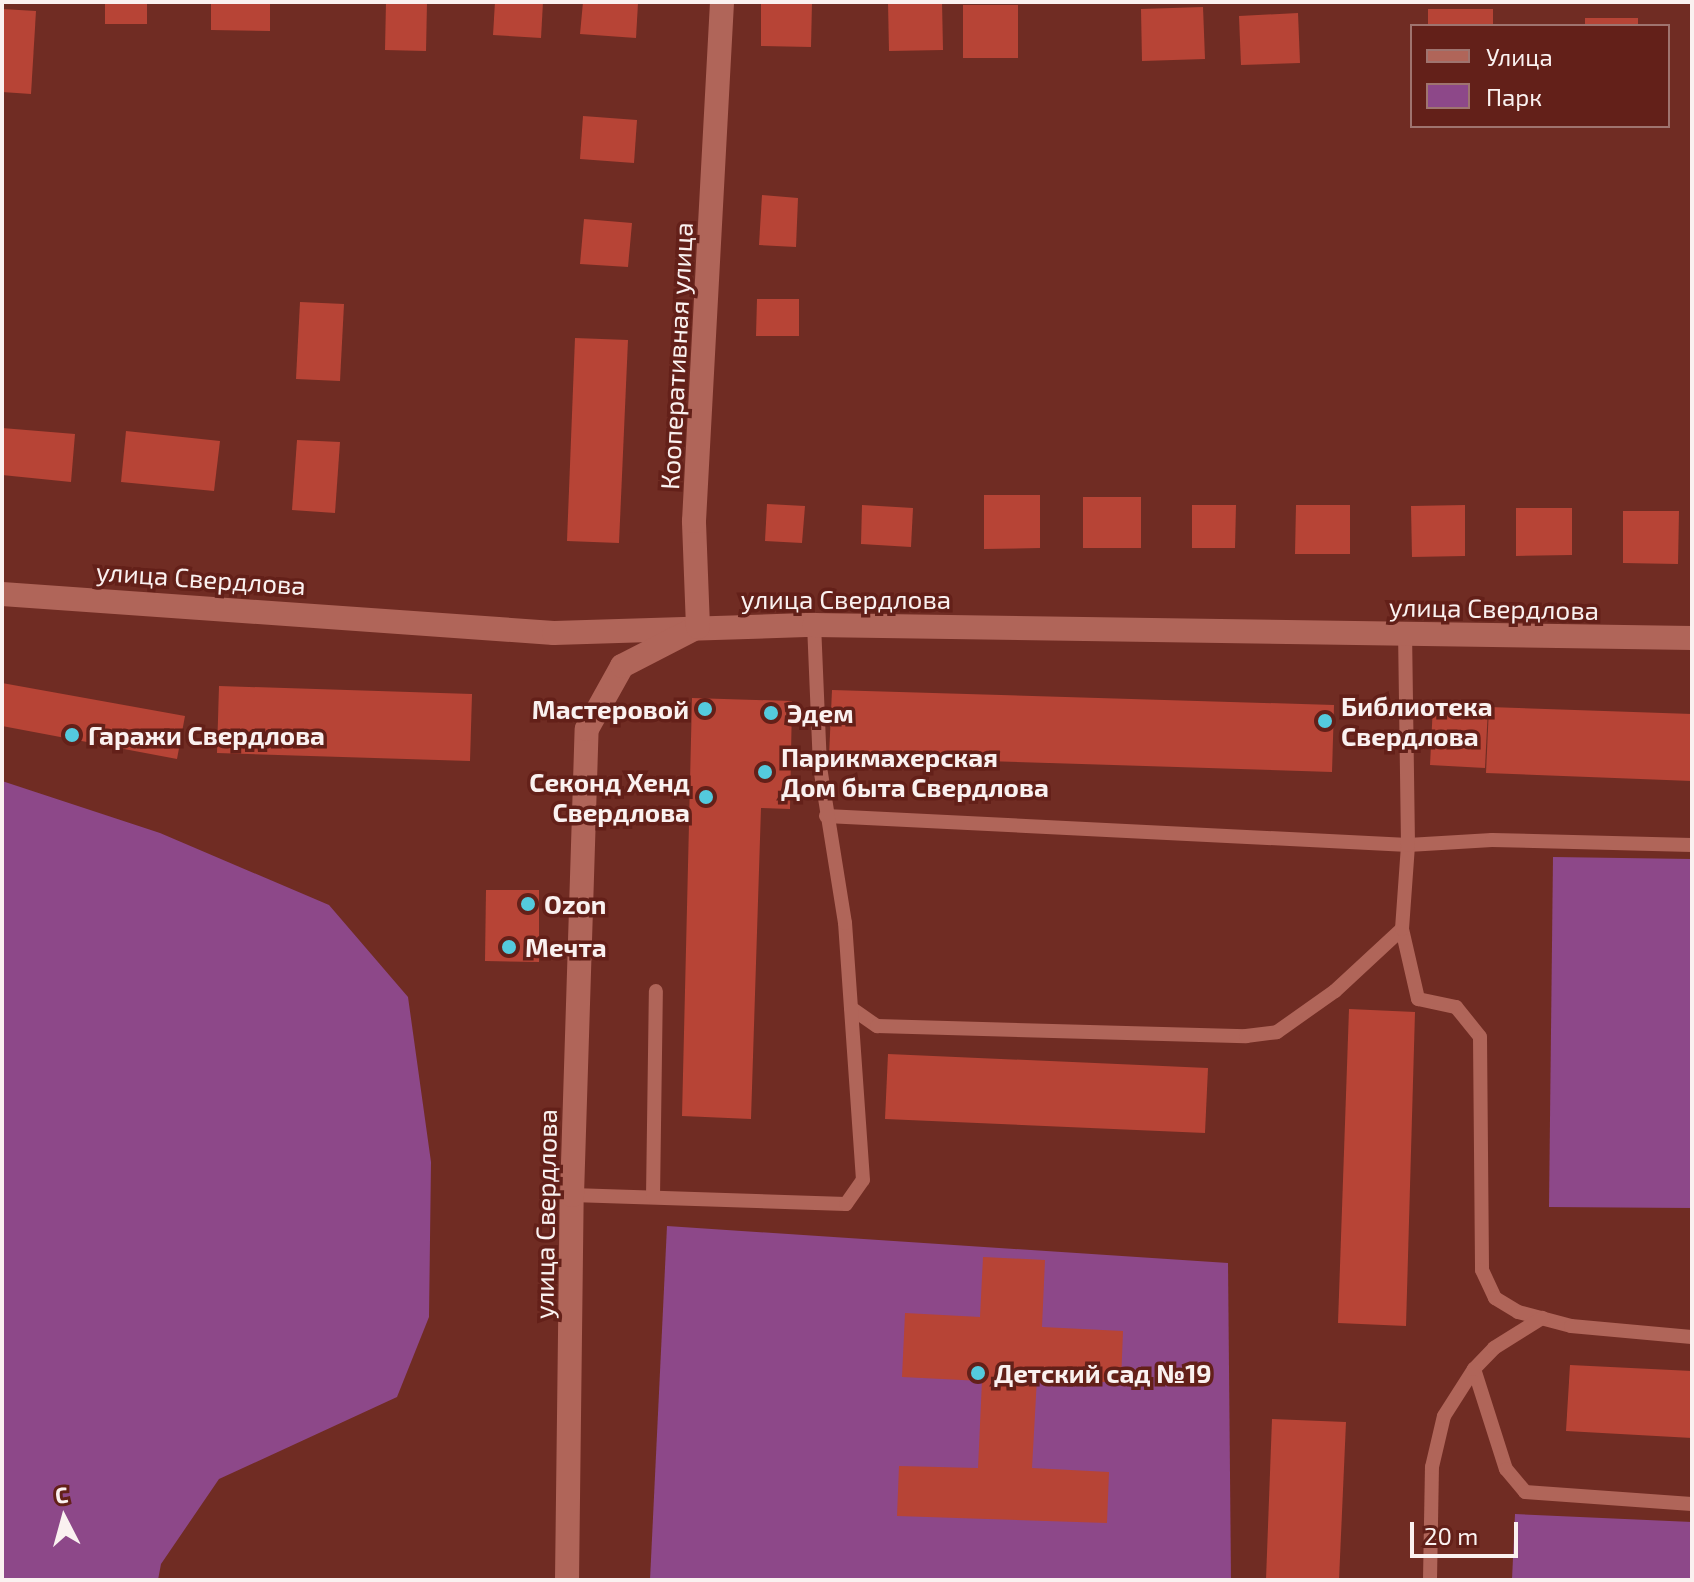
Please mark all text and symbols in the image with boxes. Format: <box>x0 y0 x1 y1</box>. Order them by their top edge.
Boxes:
legend <box>1410 24 1670 128</box>
text: Улица <box>1486 42 1553 71</box>
text: Парк <box>1486 82 1542 111</box>
street label: Кооперативная улица <box>653 221 699 491</box>
street label: улица Свердлова <box>95 555 307 601</box>
street label: улица Свердлова <box>741 583 951 615</box>
street label: улица Свердлова <box>1389 591 1599 625</box>
place label: Библиотека Свердлова <box>1341 690 1493 752</box>
place label: Мастеровой <box>532 693 689 725</box>
place label: Эдем <box>787 697 854 729</box>
marker: Мастеровой <box>696 700 714 718</box>
marker: Эдем <box>762 704 780 722</box>
marker: Библиотека Свердлова <box>1316 712 1334 730</box>
place label: Гаражи Свердлова <box>88 719 325 751</box>
marker: Гаражи Свердлова <box>63 726 81 744</box>
place label: Парикмахерская Дом быта Свердлова <box>781 741 1049 802</box>
marker: Парикмахерская Дом быта Свердлова <box>756 763 774 781</box>
place label: Секонд Хенд Свердлова <box>529 766 690 828</box>
marker: Секонд Хенд Свердлова <box>697 788 715 806</box>
place label: Ozon <box>544 888 606 920</box>
marker: Ozon <box>519 895 537 913</box>
place label: Мечта <box>525 931 607 963</box>
marker: Мечта <box>500 938 518 956</box>
street label: улица Свердлова <box>528 1109 562 1319</box>
place label: Детский сад №19 <box>994 1357 1212 1389</box>
marker: Детский сад №19 <box>969 1364 987 1382</box>
north arrow <box>24 1478 104 1558</box>
text: С <box>54 1481 69 1508</box>
scale bar <box>1414 1506 1522 1556</box>
text: 20 m <box>1424 1521 1478 1550</box>

